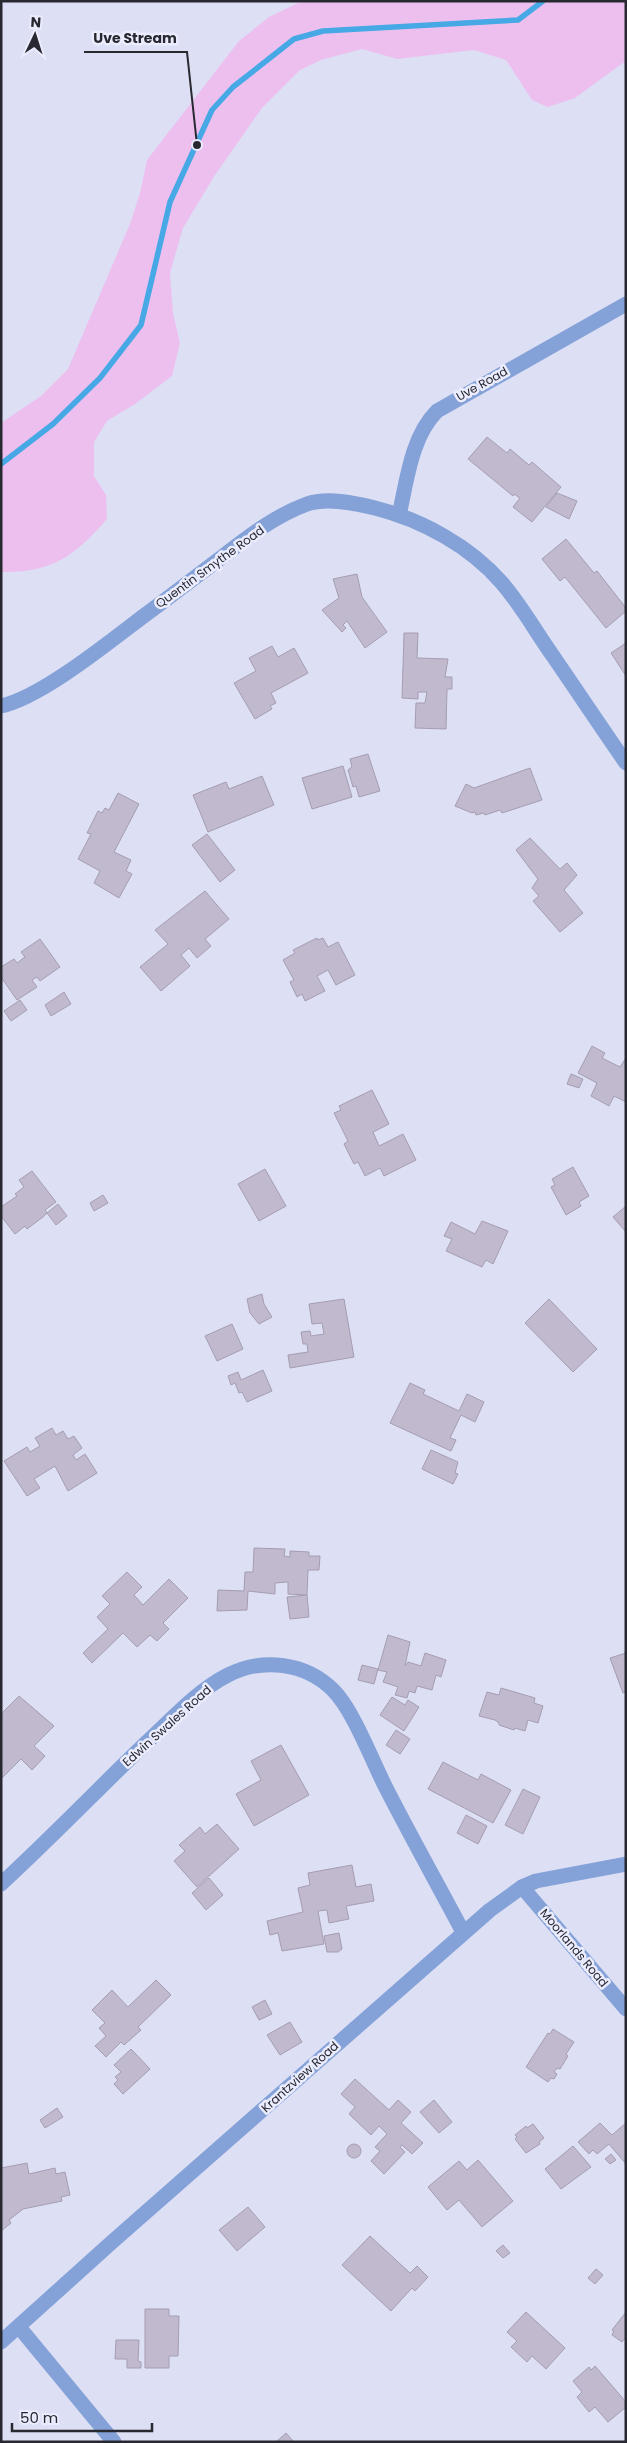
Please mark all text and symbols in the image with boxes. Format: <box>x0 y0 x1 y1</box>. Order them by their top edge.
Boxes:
north arrow <box>10 10 60 60</box>
text: N <box>30 12 42 32</box>
callout: Uve Stream <box>84 23 187 52</box>
text: Uve Stream <box>93 28 177 48</box>
street label: Uve Road <box>453 362 511 405</box>
street label: Quentin Smythe Road <box>152 521 267 612</box>
street label: Edwin Swales Road <box>119 1681 215 1770</box>
street label: Moorlands Road <box>536 1905 612 1991</box>
street label: Krantzview Road <box>257 2037 342 2116</box>
scale bar <box>12 2400 152 2432</box>
text: 50 m <box>20 2407 58 2428</box>

